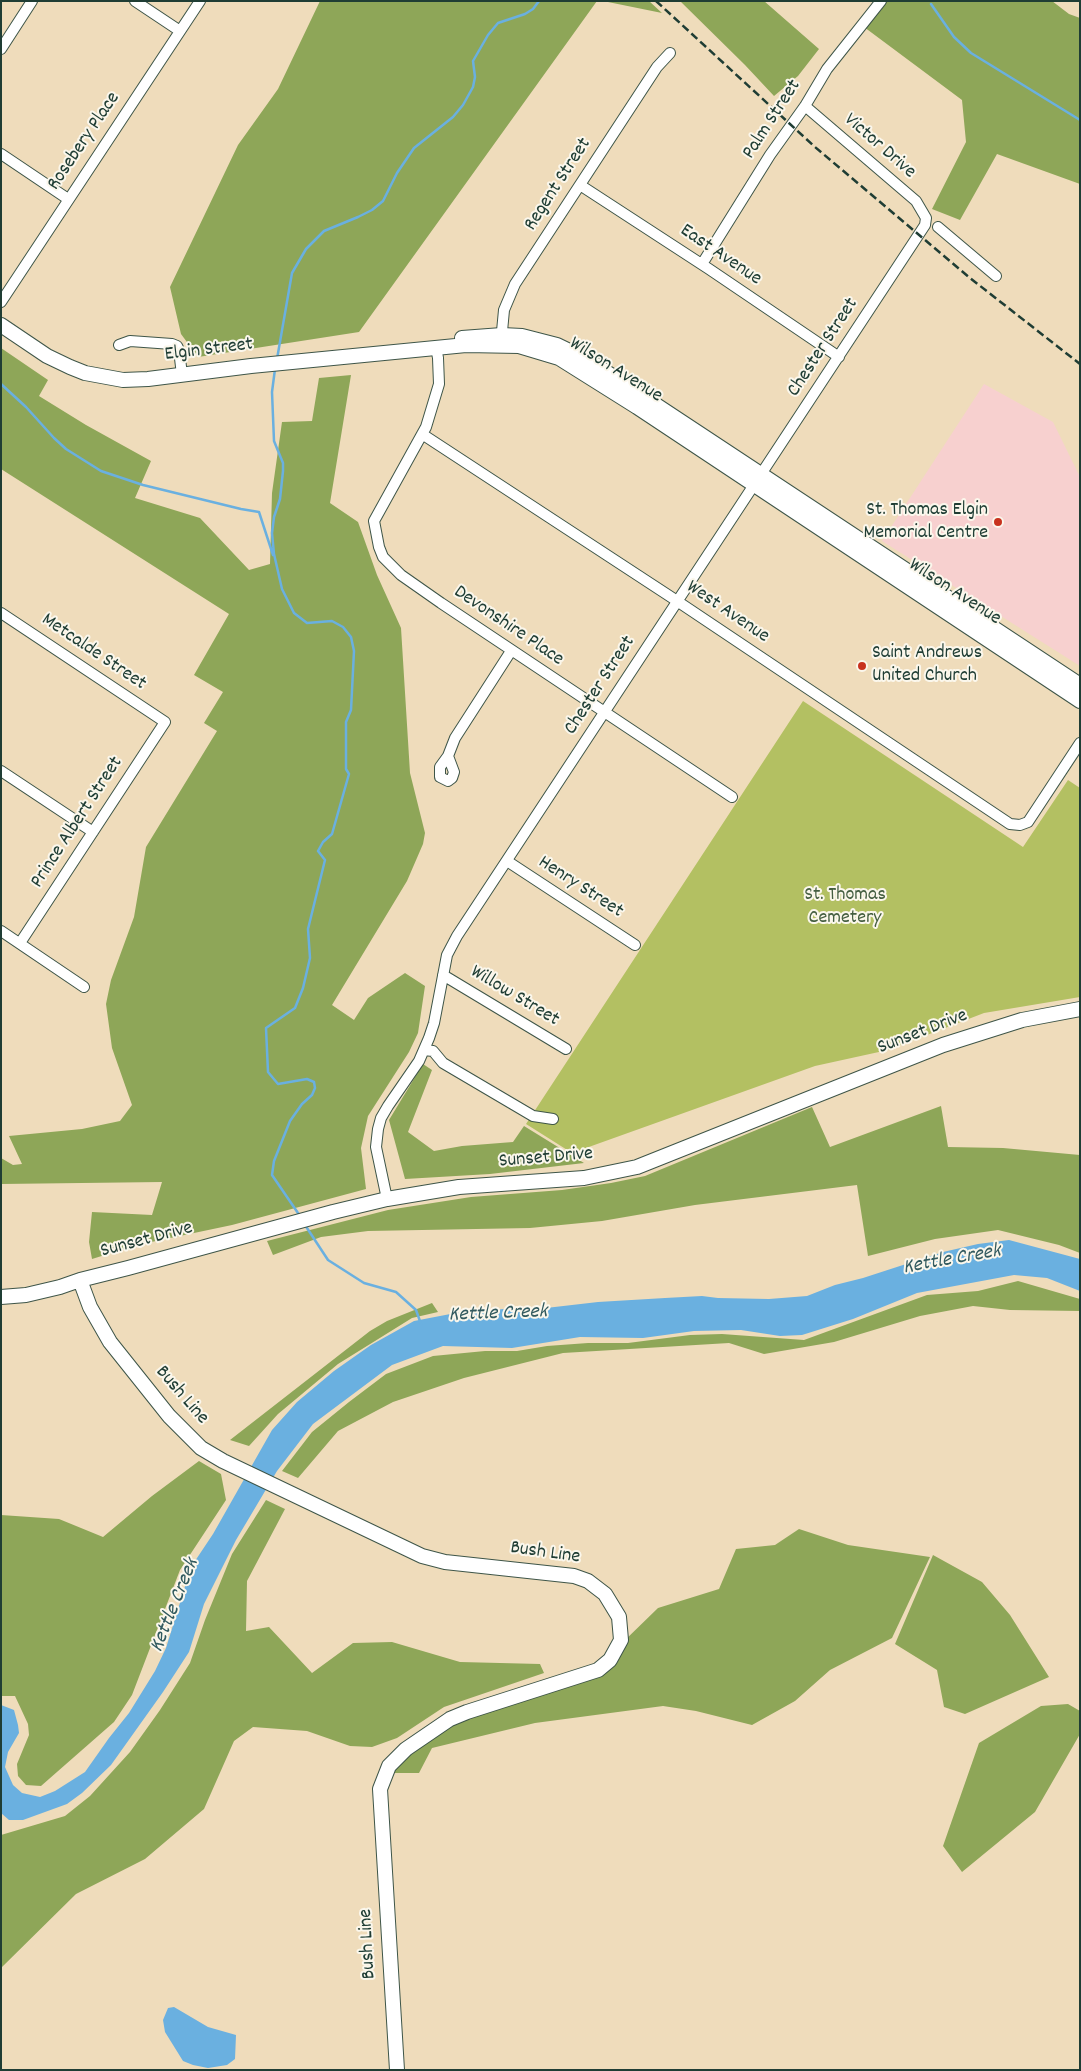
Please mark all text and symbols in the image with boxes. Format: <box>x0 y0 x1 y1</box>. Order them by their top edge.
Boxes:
street label: Palm Street <box>738 76 808 164</box>
street label: Rosebery Place <box>43 88 127 196</box>
street label: Victor Drive <box>838 109 920 185</box>
street label: Regent Street <box>520 134 598 236</box>
street label: East Avenue <box>675 220 765 292</box>
street label: Chester Street <box>783 294 865 402</box>
street label: Wilson Avenue <box>564 333 666 409</box>
street label: Elgin Street <box>164 334 254 368</box>
place label: St. Thomas Elgin Memorial Centre <box>864 499 988 546</box>
marker: St. Thomas Elgin Memorial Centre <box>992 516 1004 528</box>
street label: Wilson Avenue <box>903 554 1005 632</box>
street label: West Avenue <box>681 576 773 650</box>
street label: Devonshire Place <box>448 581 568 673</box>
street label: Metcalde Street <box>36 609 150 697</box>
street label: Chester Street <box>560 632 642 740</box>
place label: Saint Andrews United Church <box>872 642 982 689</box>
marker: Saint Andrews United Church <box>856 660 868 672</box>
street label: Prince Albert Street <box>27 753 129 893</box>
street label: Henry Street <box>533 852 627 924</box>
park label: St. Thomas Cemetery <box>804 884 886 931</box>
street label: Willow Street <box>465 961 563 1033</box>
street label: Sunset Drive <box>875 1005 971 1061</box>
street label: Sunset Drive <box>498 1143 594 1175</box>
street label: Sunset Drive <box>98 1217 196 1265</box>
water label: Kettle Creek <box>901 1240 1003 1282</box>
water label: Kettle Creek <box>448 1301 548 1329</box>
street label: Bush Line <box>149 1362 213 1430</box>
street label: Bush Line <box>509 1537 581 1571</box>
water label: Kettle Creek <box>146 1556 206 1656</box>
street label: Bush Line <box>355 1908 383 1980</box>

